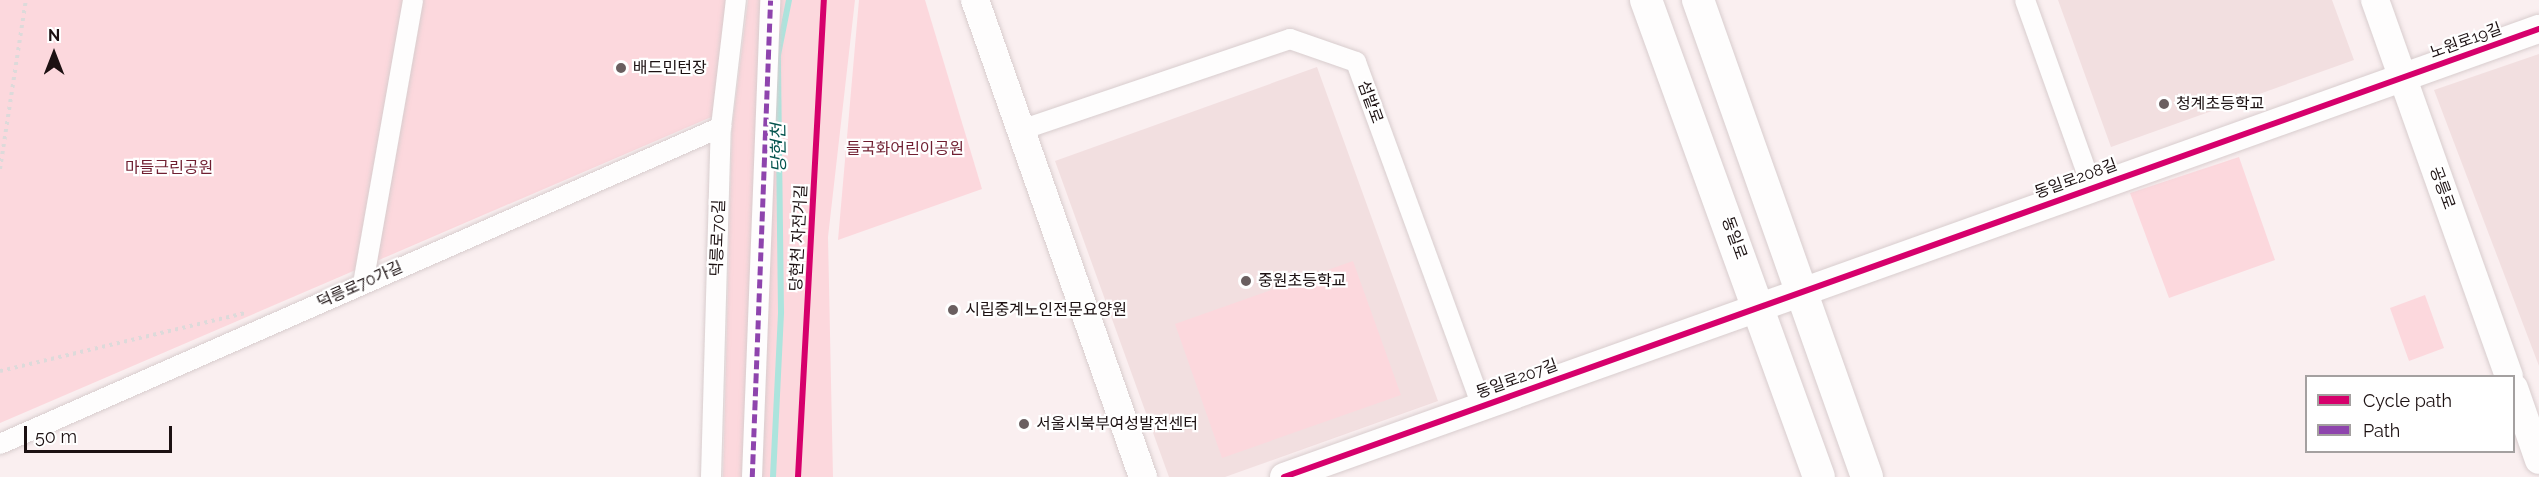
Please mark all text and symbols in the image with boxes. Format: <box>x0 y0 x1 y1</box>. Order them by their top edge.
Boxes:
street label: 노원로19길 <box>2427 19 2505 63</box>
north arrow <box>24 24 84 84</box>
text: N <box>48 26 60 45</box>
place label: 배드민턴장 <box>633 58 707 78</box>
marker: 배드민턴장 <box>614 61 628 75</box>
street label: 섬밭로 <box>1353 78 1387 126</box>
place label: 청계초등학교 <box>2176 94 2264 114</box>
marker: 청계초등학교 <box>2157 97 2171 111</box>
water label: 당현천 <box>768 123 790 173</box>
park label: 들국화어린이공원 <box>846 139 964 159</box>
street label: 동일로208길 <box>2032 155 2120 203</box>
park label: 마들근린공원 <box>125 158 213 178</box>
street label: 공릉로 <box>2425 164 2459 212</box>
street label: 당현천 자전거길 <box>787 184 811 292</box>
street label: 덕릉로70길 <box>707 199 729 277</box>
street label: 동일로 <box>1717 214 1751 262</box>
street label: 덕릉로70가길 <box>314 258 406 312</box>
place label: 중원초등학교 <box>1258 271 1346 291</box>
marker: 중원초등학교 <box>1239 274 1253 288</box>
place label: 시립중계노인전문요양원 <box>965 300 1127 320</box>
marker: 시립중계노인전문요양원 <box>946 303 960 317</box>
street label: 동일로207길 <box>1474 355 1560 403</box>
legend <box>2305 375 2515 453</box>
text: Cycle path <box>2363 390 2452 411</box>
scale bar <box>27 414 176 452</box>
place label: 서울시북부여성발전센터 <box>1036 414 1198 434</box>
marker: 서울시북부여성발전센터 <box>1017 417 1031 431</box>
text: Path <box>2363 420 2400 441</box>
text: 50 m <box>35 426 77 447</box>

